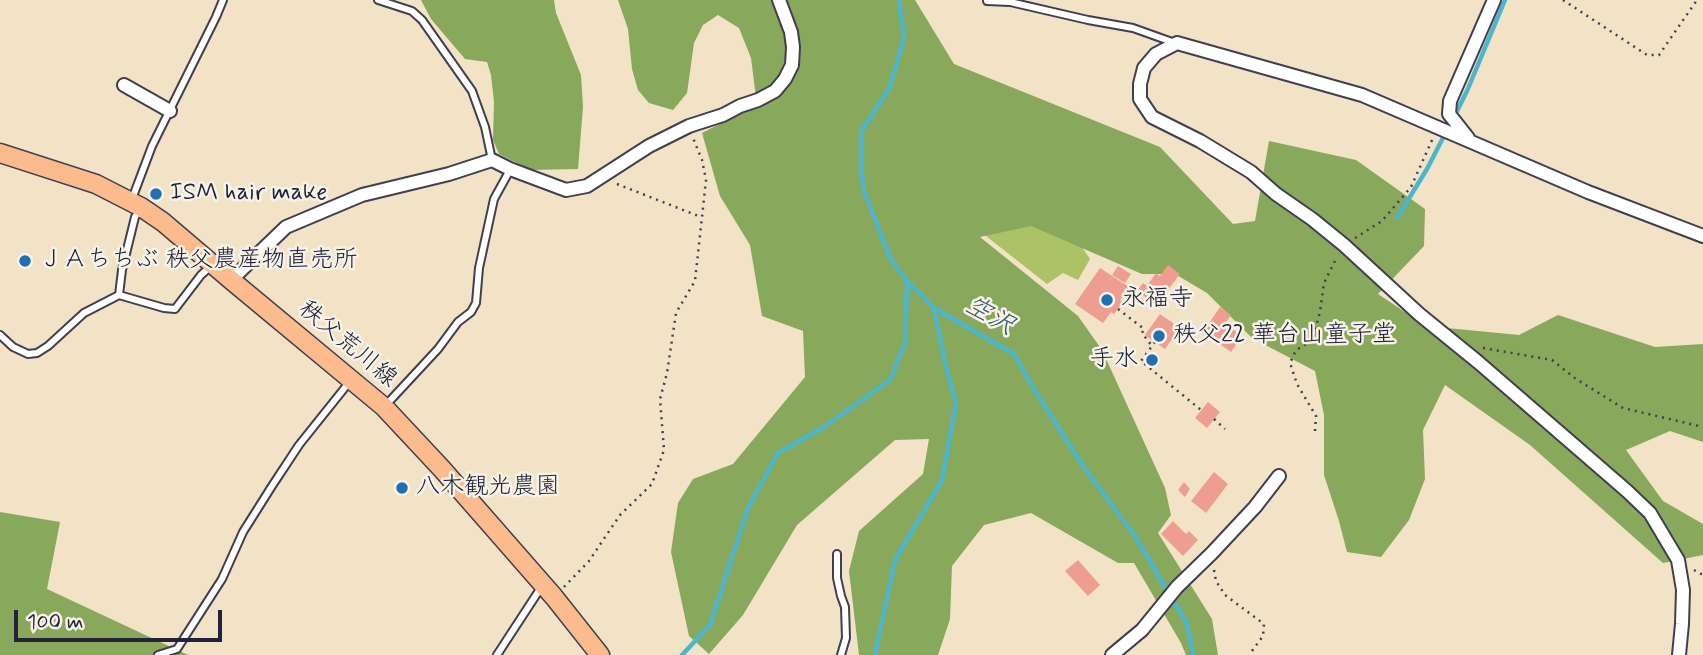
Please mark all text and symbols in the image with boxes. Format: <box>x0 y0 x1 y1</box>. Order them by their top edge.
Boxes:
place label: ISM hair make <box>170 180 327 208</box>
marker: ISM hair make <box>148 186 164 202</box>
place label: ＪＡちちぶ 秩父農産物直売所 <box>39 247 357 275</box>
marker: ＪＡちちぶ 秩父農産物直売所 <box>17 253 33 269</box>
place label: 永福寺 <box>1121 286 1193 314</box>
water label: 空沢 <box>959 290 1019 344</box>
marker: 永福寺 <box>1099 292 1115 308</box>
street label: 秩父荒川線 <box>292 295 402 395</box>
place label: 秩父22 華台山童子堂 <box>1173 322 1396 350</box>
marker: 秩父22 華台山童子堂 <box>1151 328 1167 344</box>
place label: 手水 <box>1090 346 1138 374</box>
marker: 手水 <box>1144 352 1160 368</box>
place label: 八木観光農園 <box>416 474 560 502</box>
marker: 八木観光農園 <box>394 480 410 496</box>
scale bar <box>18 596 226 640</box>
text: 100 m <box>27 608 83 636</box>

